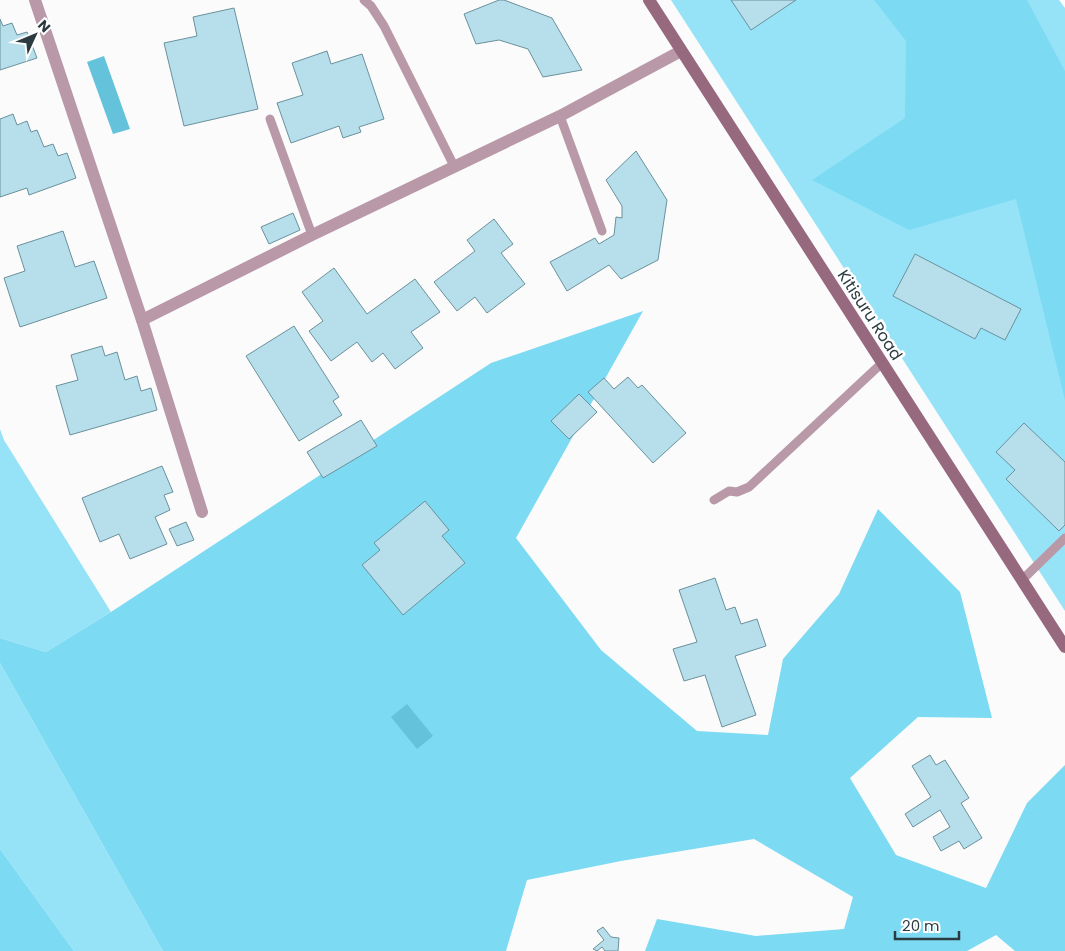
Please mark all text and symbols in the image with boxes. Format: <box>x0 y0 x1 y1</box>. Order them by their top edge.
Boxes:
north arrow <box>10 10 60 60</box>
text: N <box>34 15 55 37</box>
street label: Kitisuru Road <box>832 265 908 365</box>
scale bar <box>895 908 959 940</box>
text: 20 m <box>902 915 940 936</box>

